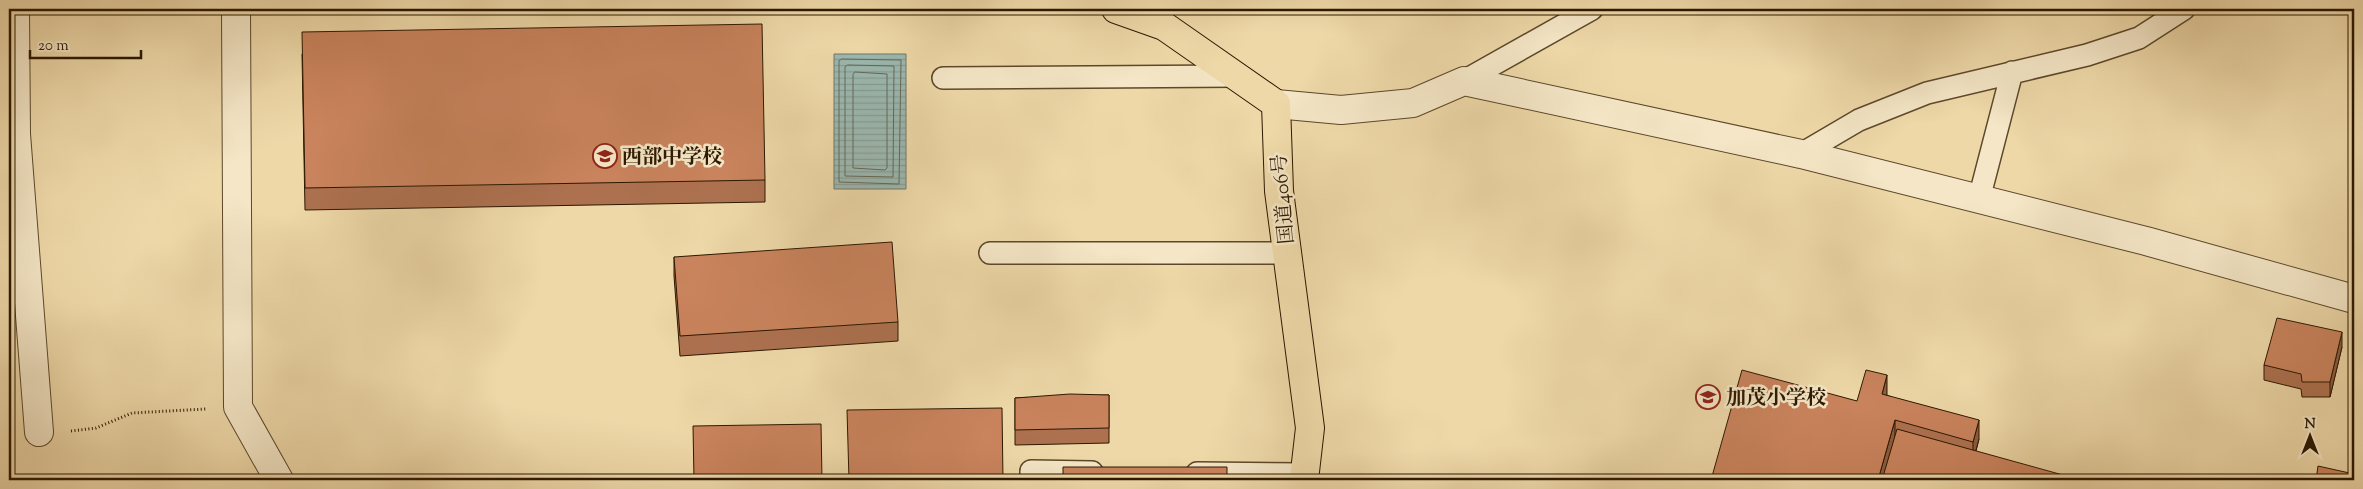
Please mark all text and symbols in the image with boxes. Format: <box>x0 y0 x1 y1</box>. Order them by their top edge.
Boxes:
scale bar <box>30 28 141 60</box>
text: 20 m <box>38 36 69 57</box>
school or university icon: 西部中学校 <box>592 143 618 169</box>
place label: 西部中学校 <box>622 144 722 173</box>
street label: 国道406号 <box>1266 152 1303 245</box>
school or university icon: 加茂小学校 <box>1695 384 1721 410</box>
place label: 加茂小学校 <box>1726 385 1826 414</box>
north arrow <box>2286 412 2336 462</box>
text: N <box>2304 415 2316 435</box>

